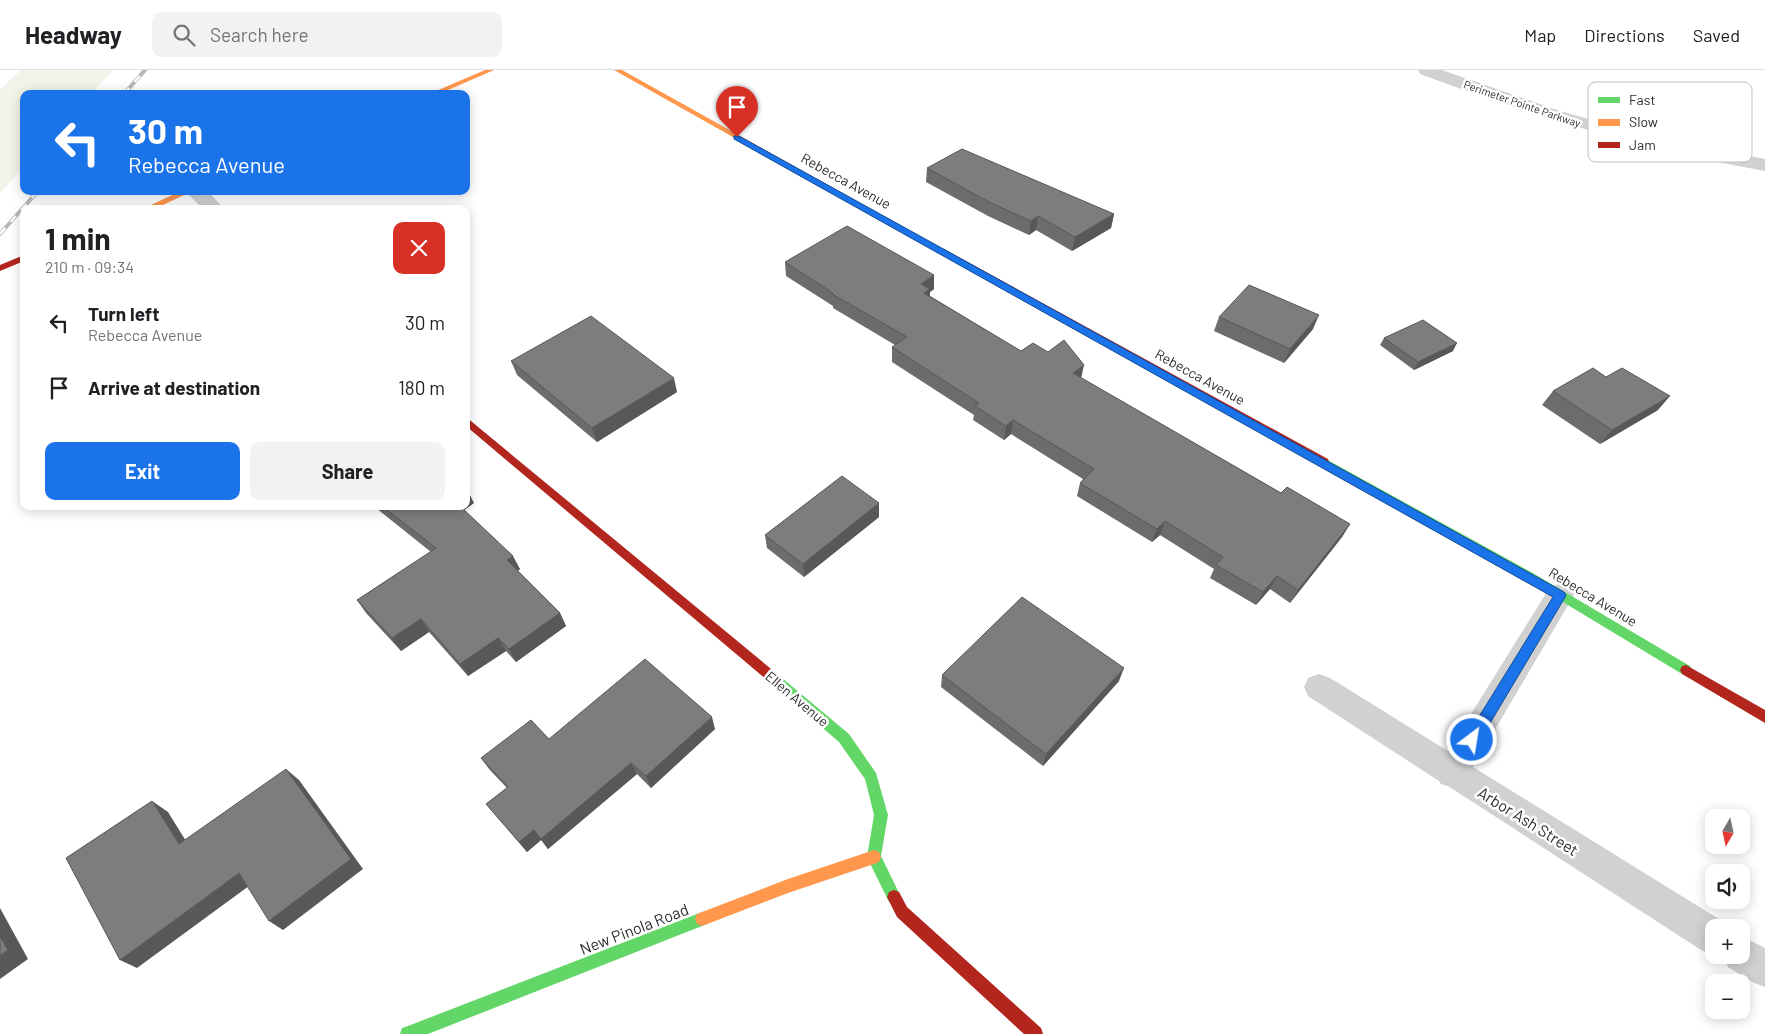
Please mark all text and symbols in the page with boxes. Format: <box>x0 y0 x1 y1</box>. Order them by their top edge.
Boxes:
search box <box>152 12 502 57</box>
text: Headway <box>25 20 122 49</box>
icon: search <box>170 21 198 49</box>
text: Search here <box>210 23 309 46</box>
text: Map <box>1524 24 1556 46</box>
text: Directions <box>1584 24 1665 46</box>
text: Saved <box>1693 24 1740 46</box>
street label: Perimeter Pointe Parkway <box>1462 77 1582 130</box>
legend <box>1588 82 1752 162</box>
pin <box>716 86 758 137</box>
text: Fast <box>1629 91 1655 108</box>
icon: arrive <box>723 93 751 121</box>
text: 30 m <box>128 109 203 151</box>
icon: left <box>45 110 110 175</box>
text: Slow <box>1629 113 1658 130</box>
text: Jam <box>1629 136 1656 153</box>
street label: Rebecca Avenue <box>798 149 894 212</box>
text: Rebecca Avenue <box>128 151 285 177</box>
text: 1 min <box>45 220 111 256</box>
button: close <box>393 222 445 274</box>
text: 210 m · 09:34 <box>45 257 134 276</box>
text: Turn left <box>88 302 159 325</box>
icon: left <box>45 309 73 337</box>
text: 30 m <box>405 311 445 334</box>
text: Rebecca Avenue <box>88 325 202 344</box>
street label: Rebecca Avenue <box>1152 345 1248 408</box>
icon: arrive <box>45 374 73 402</box>
text: Arrive at destination <box>88 376 260 399</box>
text: 180 m <box>398 376 445 399</box>
button: Exit <box>45 442 240 500</box>
button: Share <box>250 442 445 500</box>
street label: Rebecca Avenue <box>1546 564 1640 630</box>
street label: Ellen Avenue <box>762 667 832 730</box>
position arrow <box>1445 713 1497 765</box>
street label: Arbor Ash Street <box>1475 782 1582 859</box>
north arrow <box>1705 809 1750 854</box>
map controls <box>1705 809 1750 1019</box>
button: sound <box>1705 864 1750 909</box>
street label: New Pinola Road <box>577 899 691 958</box>
button: + <box>1705 919 1750 964</box>
button: − <box>1705 974 1750 1019</box>

